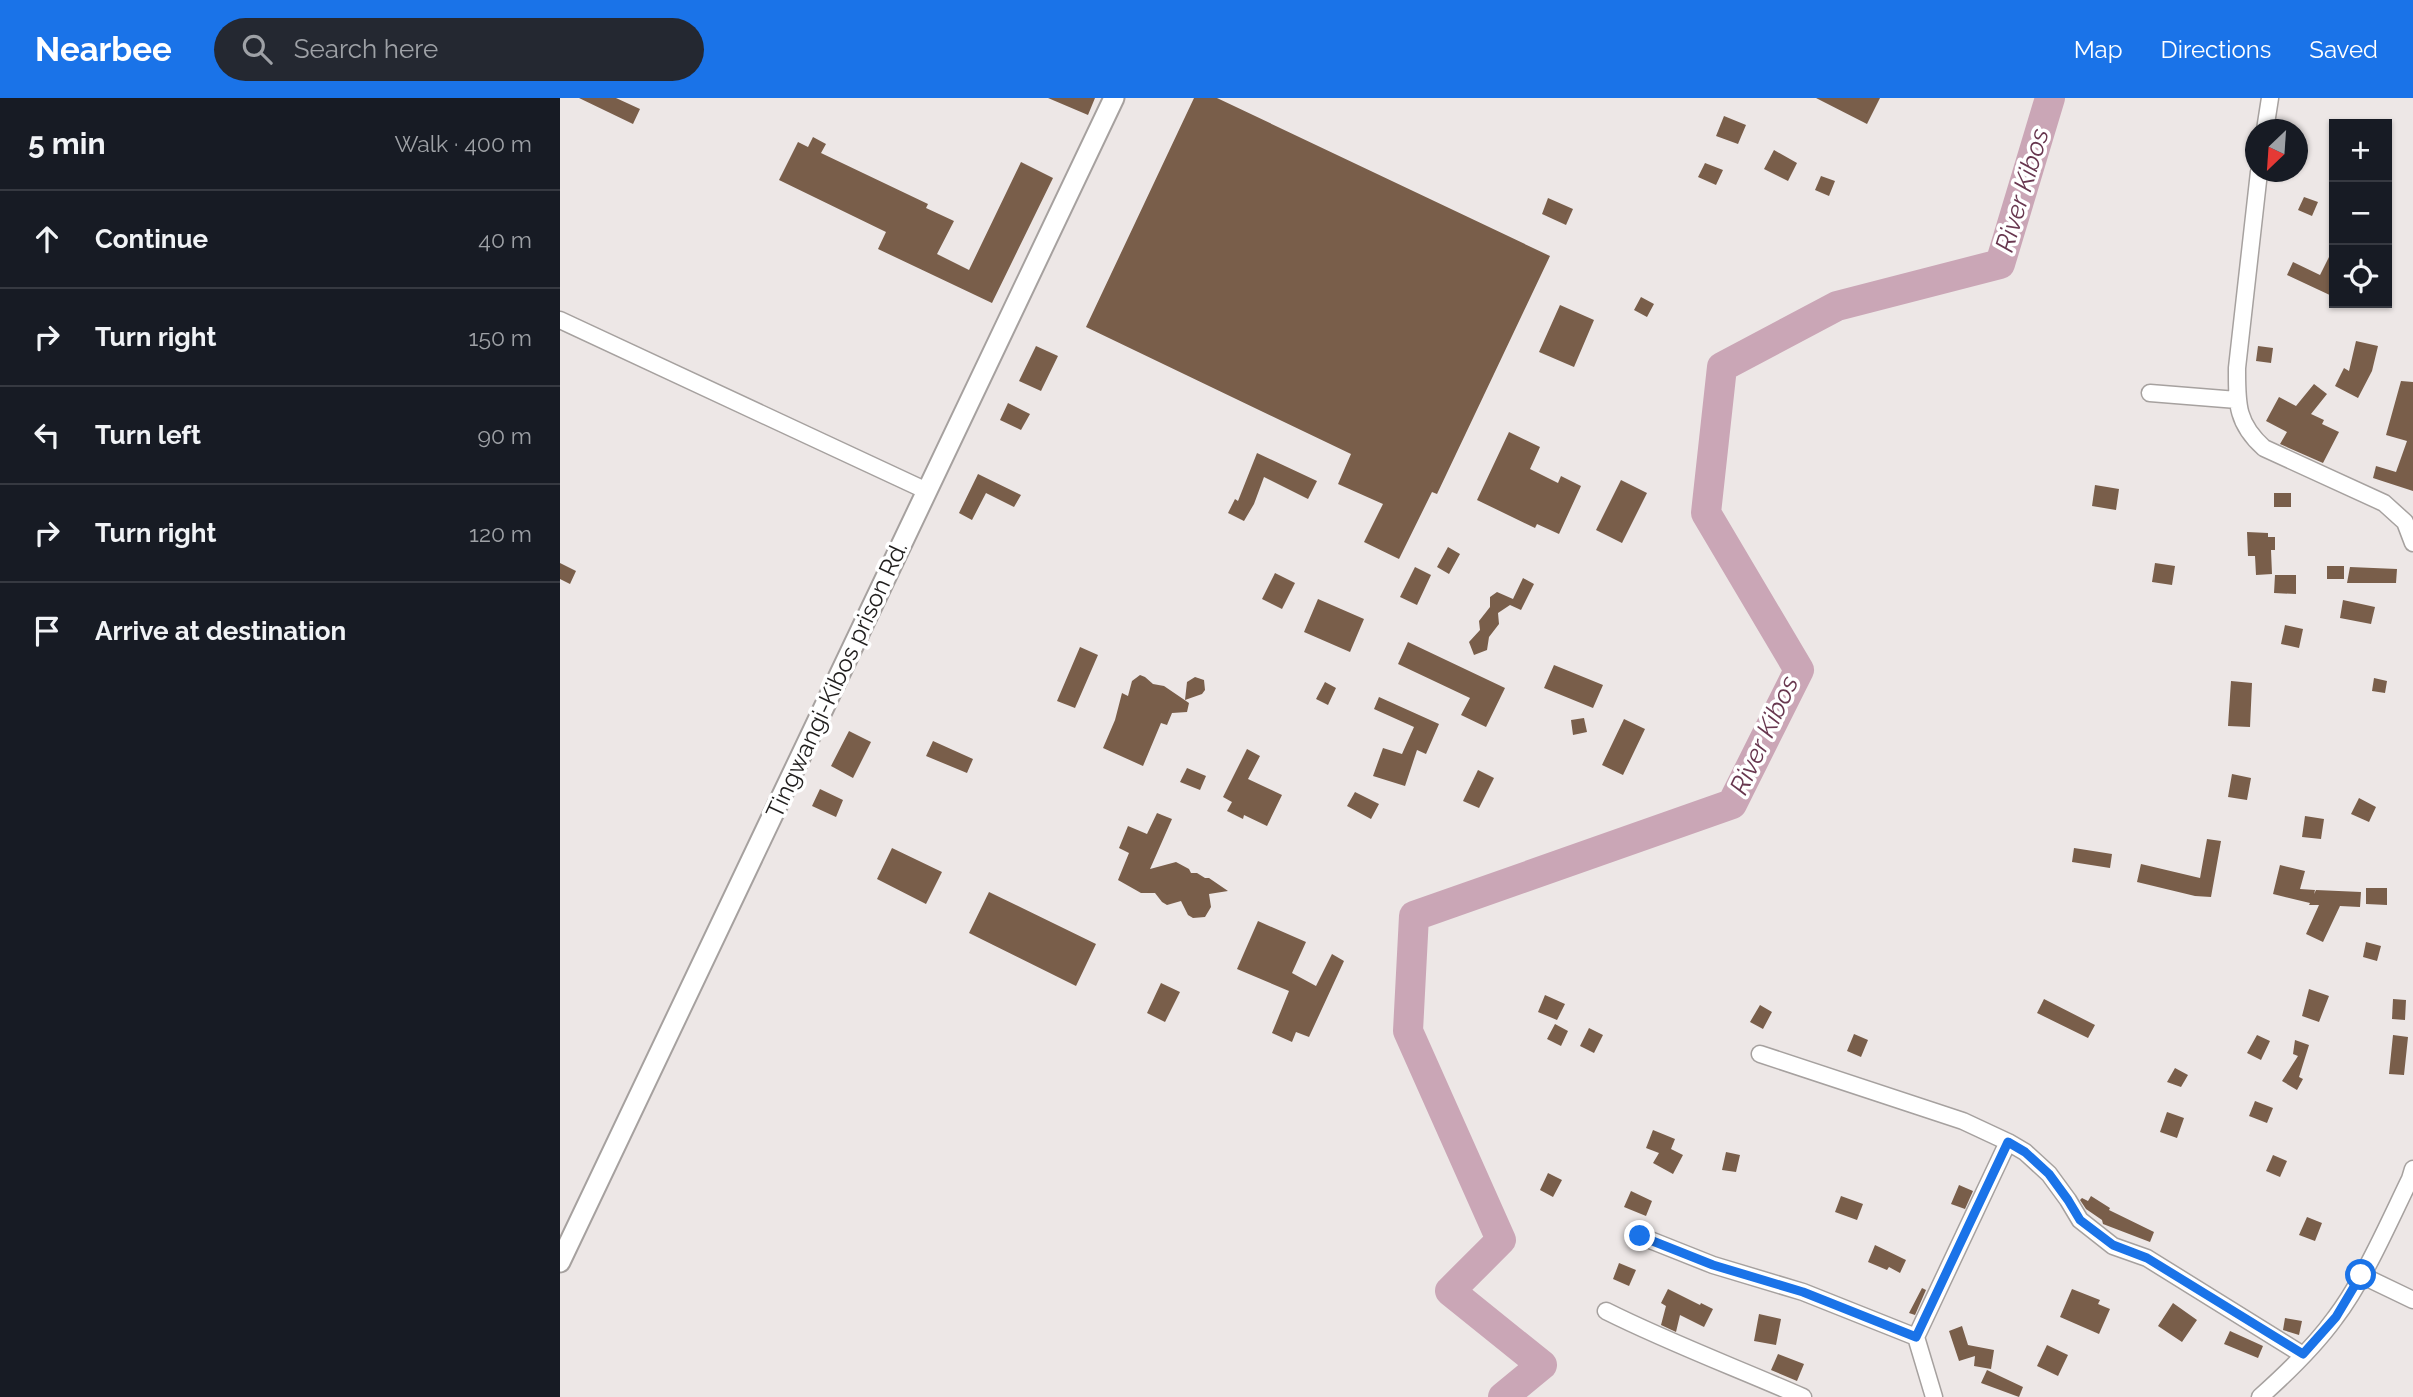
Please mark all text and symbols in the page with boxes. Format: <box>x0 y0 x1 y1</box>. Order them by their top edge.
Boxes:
search box <box>214 18 704 81</box>
text: Nearbee <box>35 30 172 69</box>
icon: search <box>238 30 276 68</box>
text: Search here <box>294 34 438 64</box>
text: Map <box>2074 35 2123 64</box>
text: Directions <box>2161 35 2271 64</box>
text: Saved <box>2309 35 2378 64</box>
north arrow <box>2245 119 2308 182</box>
map controls <box>2329 119 2392 308</box>
button: + <box>2329 119 2392 182</box>
water label: River Kibos <box>1989 125 2055 255</box>
text: 5 min <box>28 126 106 161</box>
text: Walk · 400 m <box>394 130 532 157</box>
button: − <box>2329 182 2392 245</box>
icon: ahead <box>28 220 66 258</box>
text: Continue <box>95 224 208 254</box>
text: 40 m <box>478 226 532 253</box>
button: locate <box>2329 245 2392 308</box>
icon: right <box>28 318 66 356</box>
text: Turn right <box>95 322 216 352</box>
text: 150 m <box>469 324 532 351</box>
icon: left <box>28 416 66 454</box>
text: Turn left <box>95 420 201 450</box>
text: 90 m <box>477 422 532 449</box>
icon: right <box>28 514 66 552</box>
text: Turn right <box>95 518 216 548</box>
text: 120 m <box>469 520 532 547</box>
street label: Tingwangi-Kibos prison Rd. <box>760 537 913 823</box>
icon: arrive <box>28 612 66 650</box>
text: Arrive at destination <box>95 616 346 646</box>
water label: River Kibos <box>1724 671 1804 799</box>
route end <box>1624 1220 1655 1251</box>
route start <box>2345 1259 2376 1290</box>

